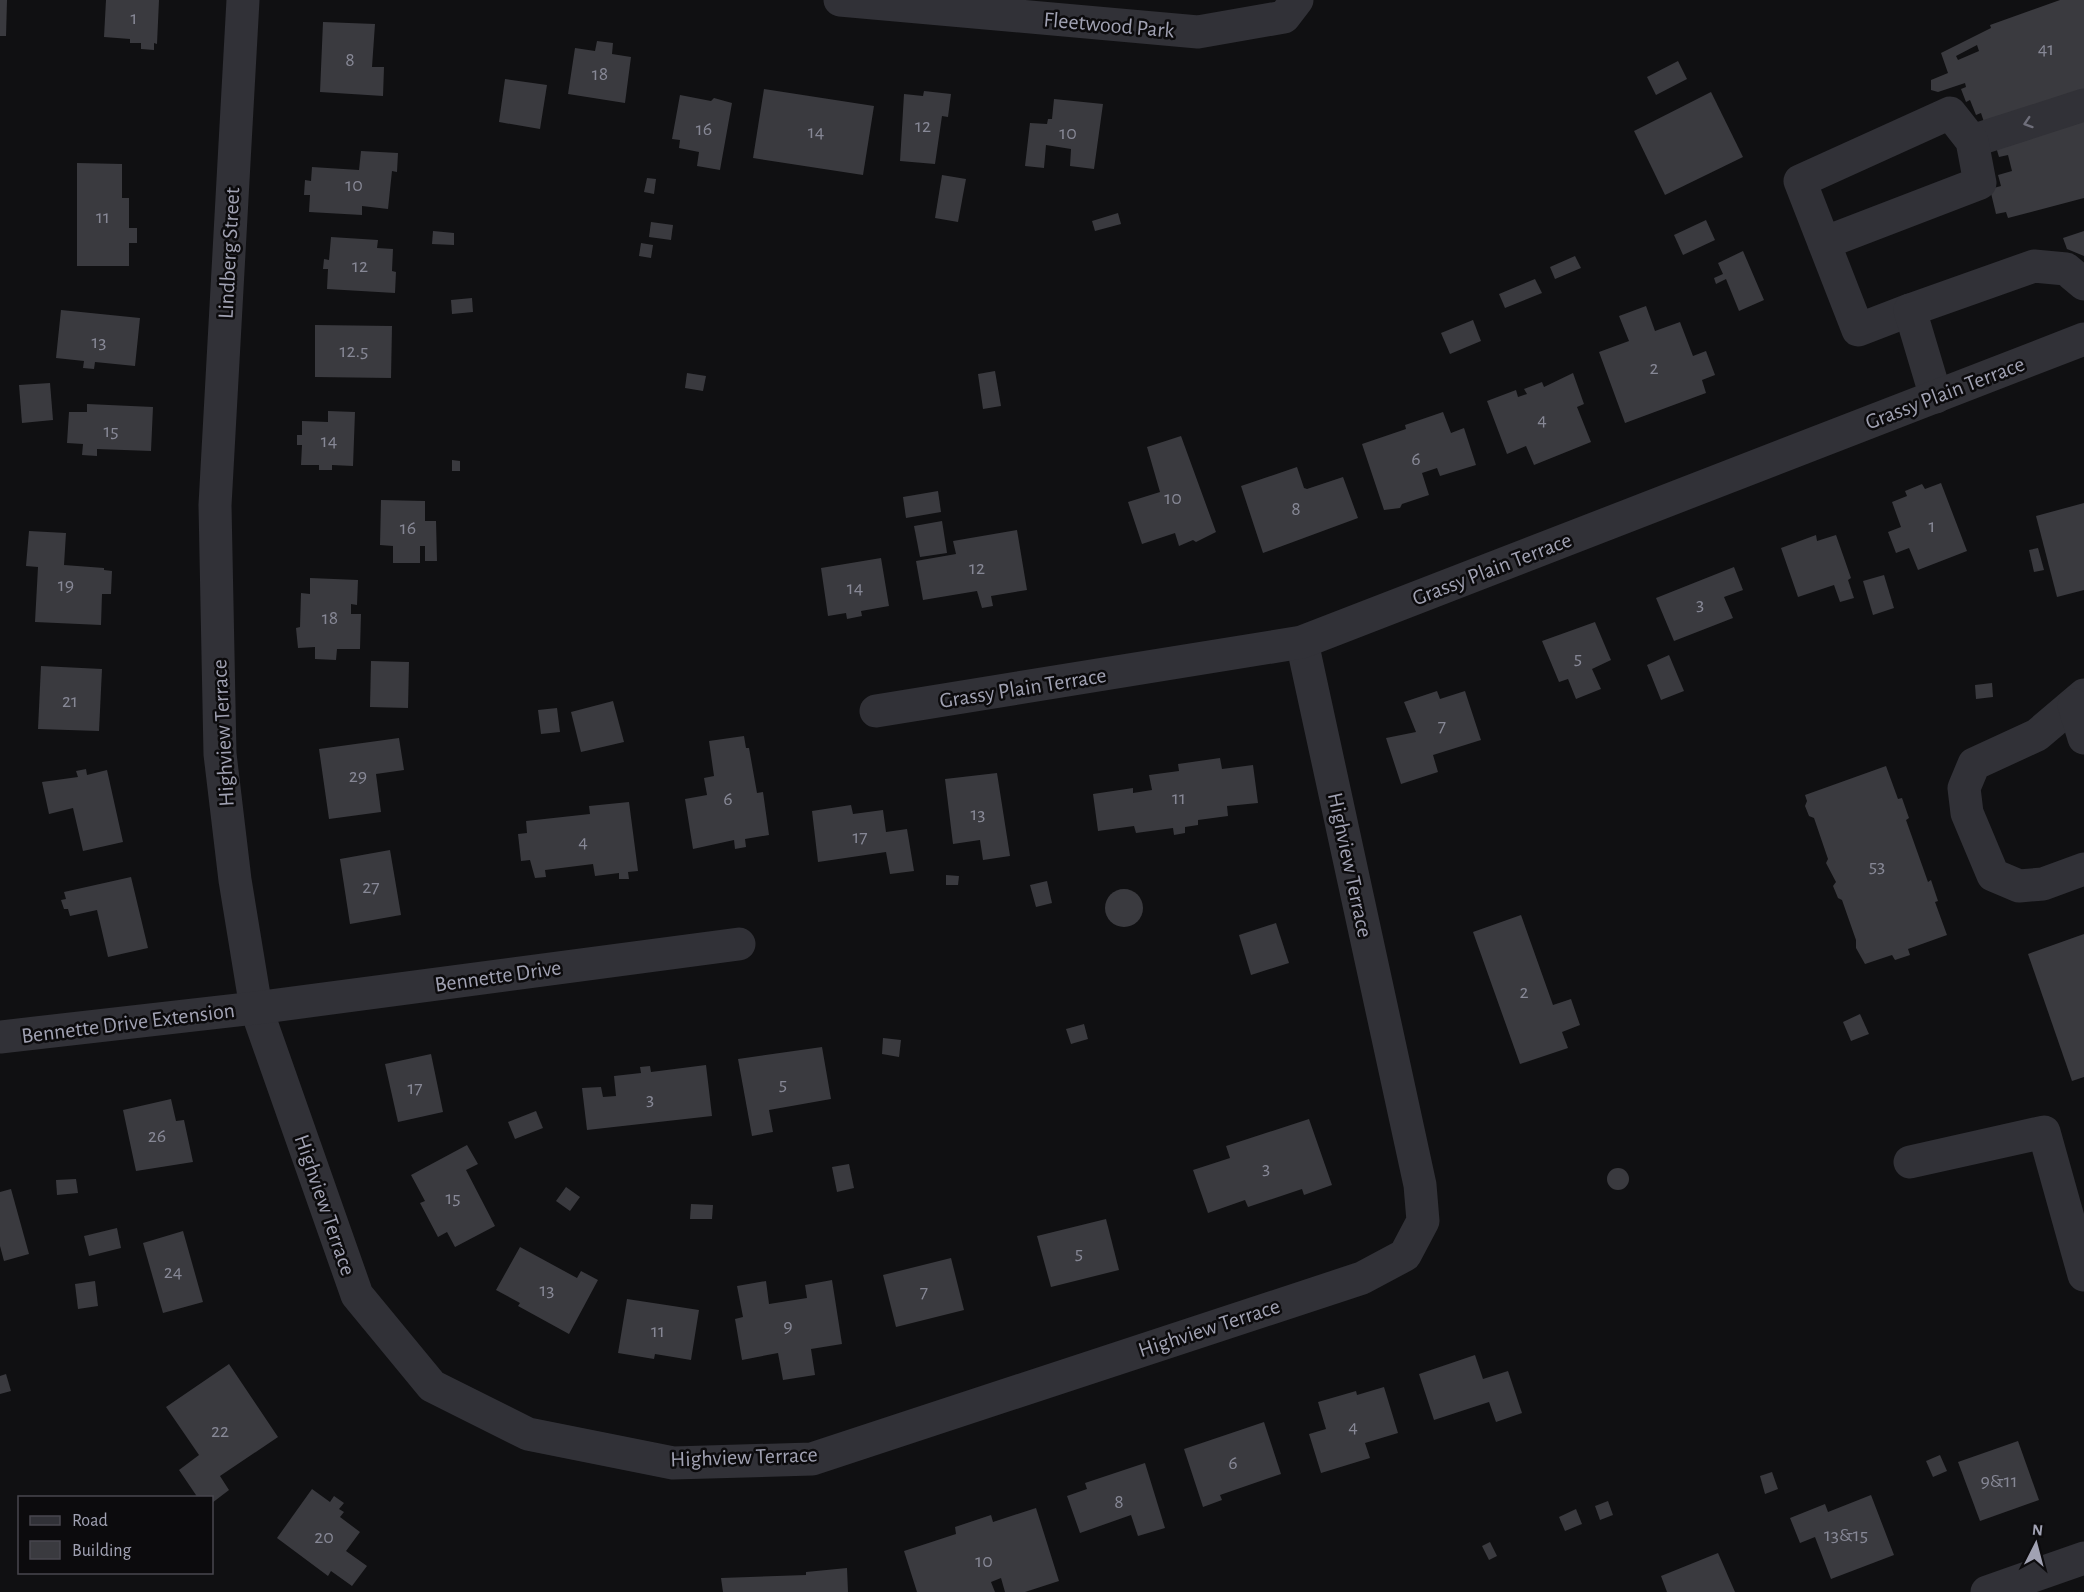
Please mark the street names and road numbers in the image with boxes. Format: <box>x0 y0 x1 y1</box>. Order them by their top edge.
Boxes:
street label: Fleetwood Park <box>1043 8 1175 42</box>
street label: Lindberg Street <box>215 187 243 319</box>
street label: Grassy Plain Terrace <box>1862 353 2028 433</box>
street label: Grassy Plain Terrace <box>1409 529 1575 609</box>
street label: Highview Terrace <box>208 659 238 807</box>
street label: Grassy Plain Terrace <box>938 664 1108 712</box>
street label: Highview Terrace <box>1324 791 1376 939</box>
street label: Bennette Drive <box>433 956 563 996</box>
street label: Bennette Drive Extension <box>20 999 236 1047</box>
street label: Highview Terrace <box>291 1132 359 1278</box>
street label: Highview Terrace <box>1135 1295 1283 1361</box>
street label: Highview Terrace <box>670 1443 818 1471</box>

